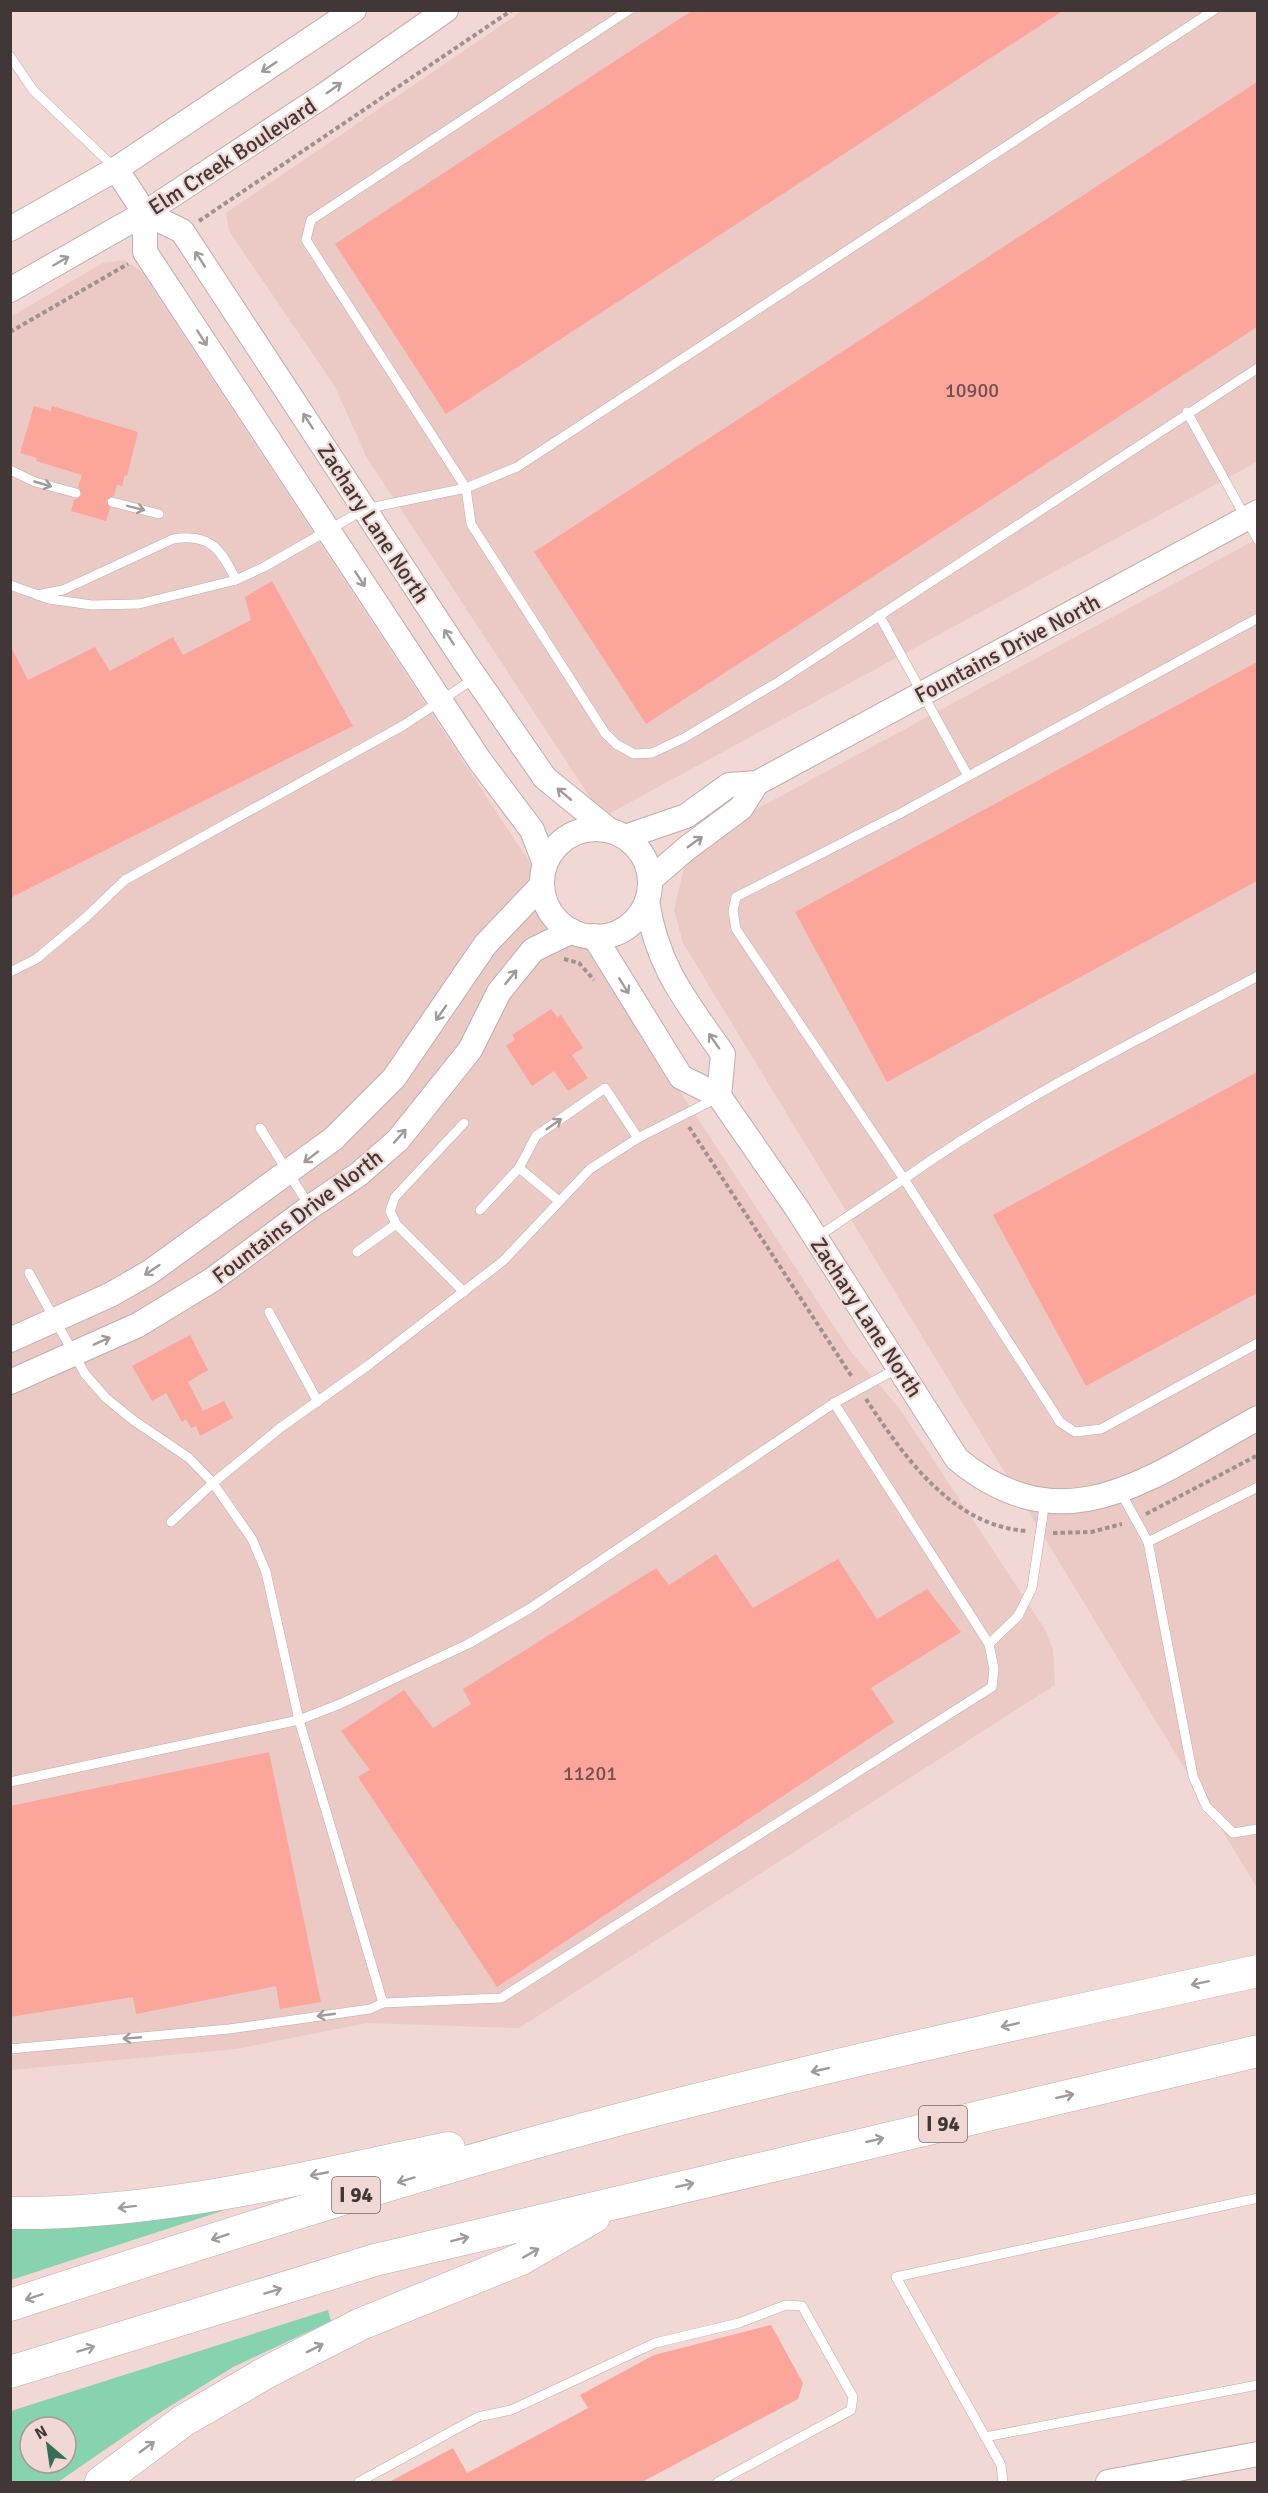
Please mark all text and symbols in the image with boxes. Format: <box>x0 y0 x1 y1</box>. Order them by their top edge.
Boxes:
one-way arrow <box>261 60 278 73</box>
one-way arrow <box>325 82 342 94</box>
street label: Elm Creek Boulevard <box>143 92 321 221</box>
one-way arrow <box>194 251 206 267</box>
one-way arrow <box>52 255 69 267</box>
one-way arrow <box>196 330 208 346</box>
house number: 10900 <box>945 378 999 403</box>
one-way arrow <box>302 413 314 430</box>
street label: Zachary Lane North <box>312 438 435 608</box>
one-way arrow <box>33 479 52 490</box>
one-way arrow <box>126 503 145 515</box>
one-way arrow <box>354 570 367 587</box>
street label: Fountains Drive North <box>910 588 1105 709</box>
one-way arrow <box>442 629 455 646</box>
one-way arrow <box>557 787 572 801</box>
one-way arrow <box>686 836 702 848</box>
one-way arrow <box>504 970 518 985</box>
one-way arrow <box>619 977 631 994</box>
one-way arrow <box>434 1004 447 1020</box>
one-way arrow <box>708 1033 720 1050</box>
one-way arrow <box>546 1118 562 1130</box>
one-way arrow <box>393 1129 407 1144</box>
street label: Fountains Drive North <box>207 1144 388 1289</box>
one-way arrow <box>303 1150 319 1163</box>
street label: Zachary Lane North <box>805 1232 928 1402</box>
one-way arrow <box>144 1264 161 1276</box>
one-way arrow <box>93 1335 111 1346</box>
house number: 11201 <box>563 1761 617 1786</box>
one-way arrow <box>1191 1978 1211 1989</box>
one-way arrow <box>317 2010 336 2021</box>
one-way arrow <box>1001 2020 1020 2032</box>
one-way arrow <box>123 2033 143 2044</box>
one-way arrow <box>811 2065 830 2076</box>
one-way arrow <box>1055 2089 1074 2101</box>
road number: I 94 <box>919 2106 967 2142</box>
one-way arrow <box>865 2134 884 2146</box>
one-way arrow <box>309 2169 329 2180</box>
one-way arrow <box>397 2175 416 2186</box>
road number: I 94 <box>332 2177 380 2213</box>
one-way arrow <box>675 2178 694 2190</box>
one-way arrow <box>117 2202 137 2213</box>
one-way arrow <box>211 2232 230 2243</box>
one-way arrow <box>451 2232 470 2244</box>
one-way arrow <box>522 2247 540 2258</box>
one-way arrow <box>263 2285 282 2296</box>
one-way arrow <box>25 2292 44 2303</box>
one-way arrow <box>305 2342 323 2353</box>
one-way arrow <box>76 2343 95 2354</box>
north arrow <box>18 2415 78 2475</box>
text: N <box>31 2421 51 2444</box>
one-way arrow <box>138 2440 154 2453</box>

